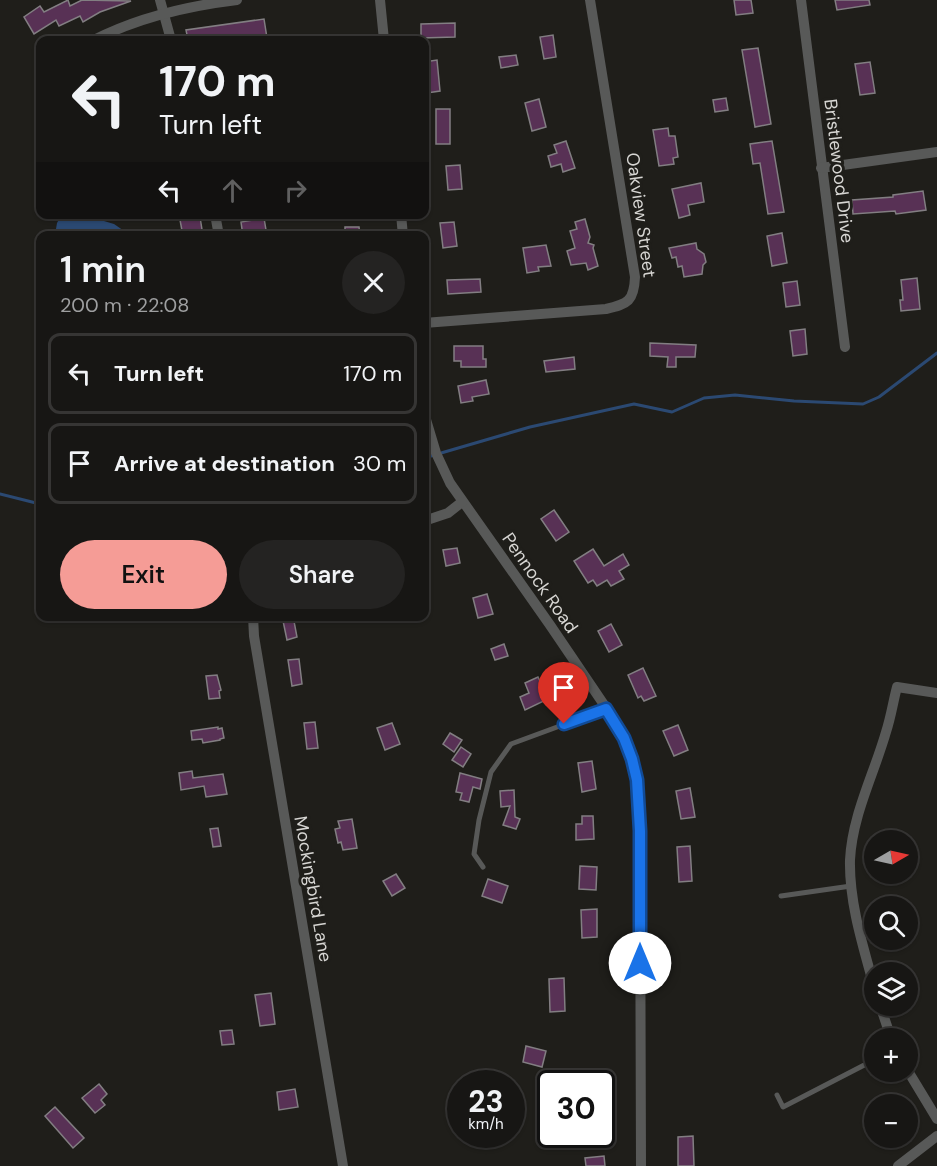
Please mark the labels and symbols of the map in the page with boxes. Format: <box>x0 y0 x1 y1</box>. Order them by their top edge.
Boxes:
street label: Bristlewood Drive <box>818 98 860 244</box>
street label: Oakview Street <box>620 151 662 279</box>
street label: Pennock Road <box>496 528 584 638</box>
pin <box>538 662 589 724</box>
street label: Mockingbird Lane <box>288 814 338 964</box>
north arrow <box>864 830 918 884</box>
position arrow <box>608 931 672 995</box>
speed limit sign: 30 <box>537 1070 615 1148</box>

